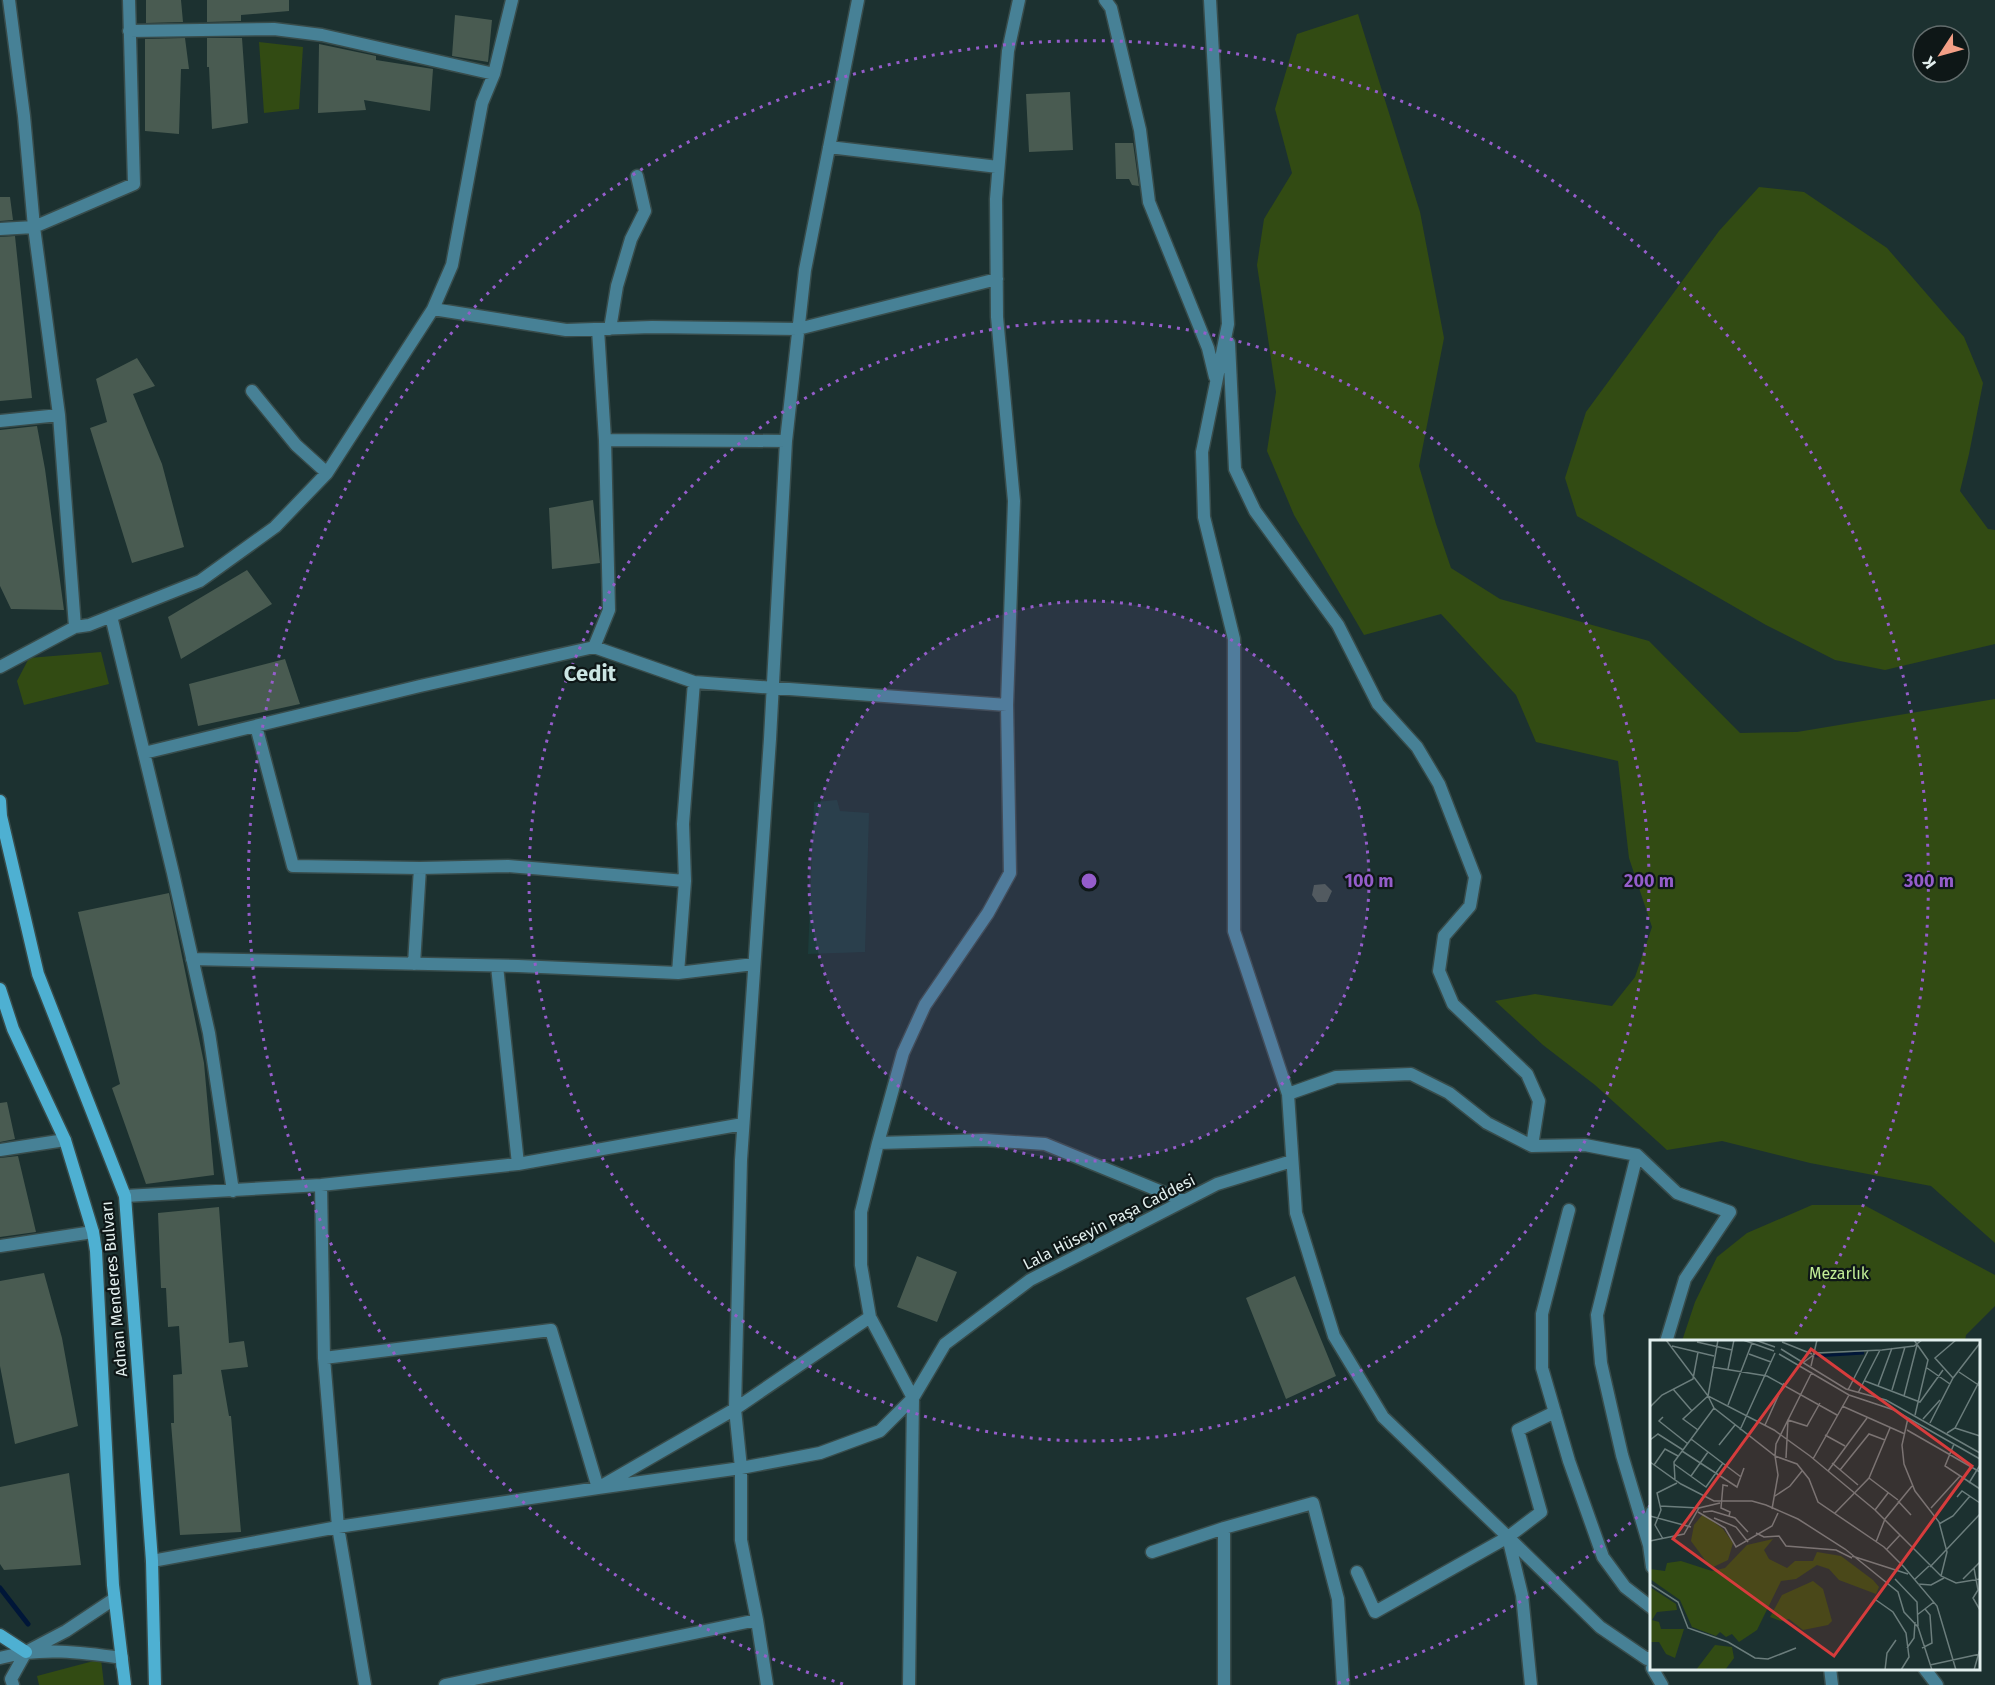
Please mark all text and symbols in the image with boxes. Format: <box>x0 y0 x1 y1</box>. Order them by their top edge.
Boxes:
north arrow <box>1911 24 1971 84</box>
text: K <box>1918 52 1940 72</box>
district label: Cedit <box>564 660 617 687</box>
text: 100 m <box>1345 870 1393 892</box>
text: 200 m <box>1624 870 1674 892</box>
text: 300 m <box>1903 870 1954 892</box>
centre of rings <box>1079 871 1099 891</box>
street label: Lala Hüseyin Paşa Caddesi <box>1020 1170 1199 1275</box>
street label: Adnan Menderes Bulvarı <box>97 1201 131 1377</box>
park label: Mezarlık <box>1809 1264 1870 1283</box>
inset map <box>1650 1340 1980 1670</box>

